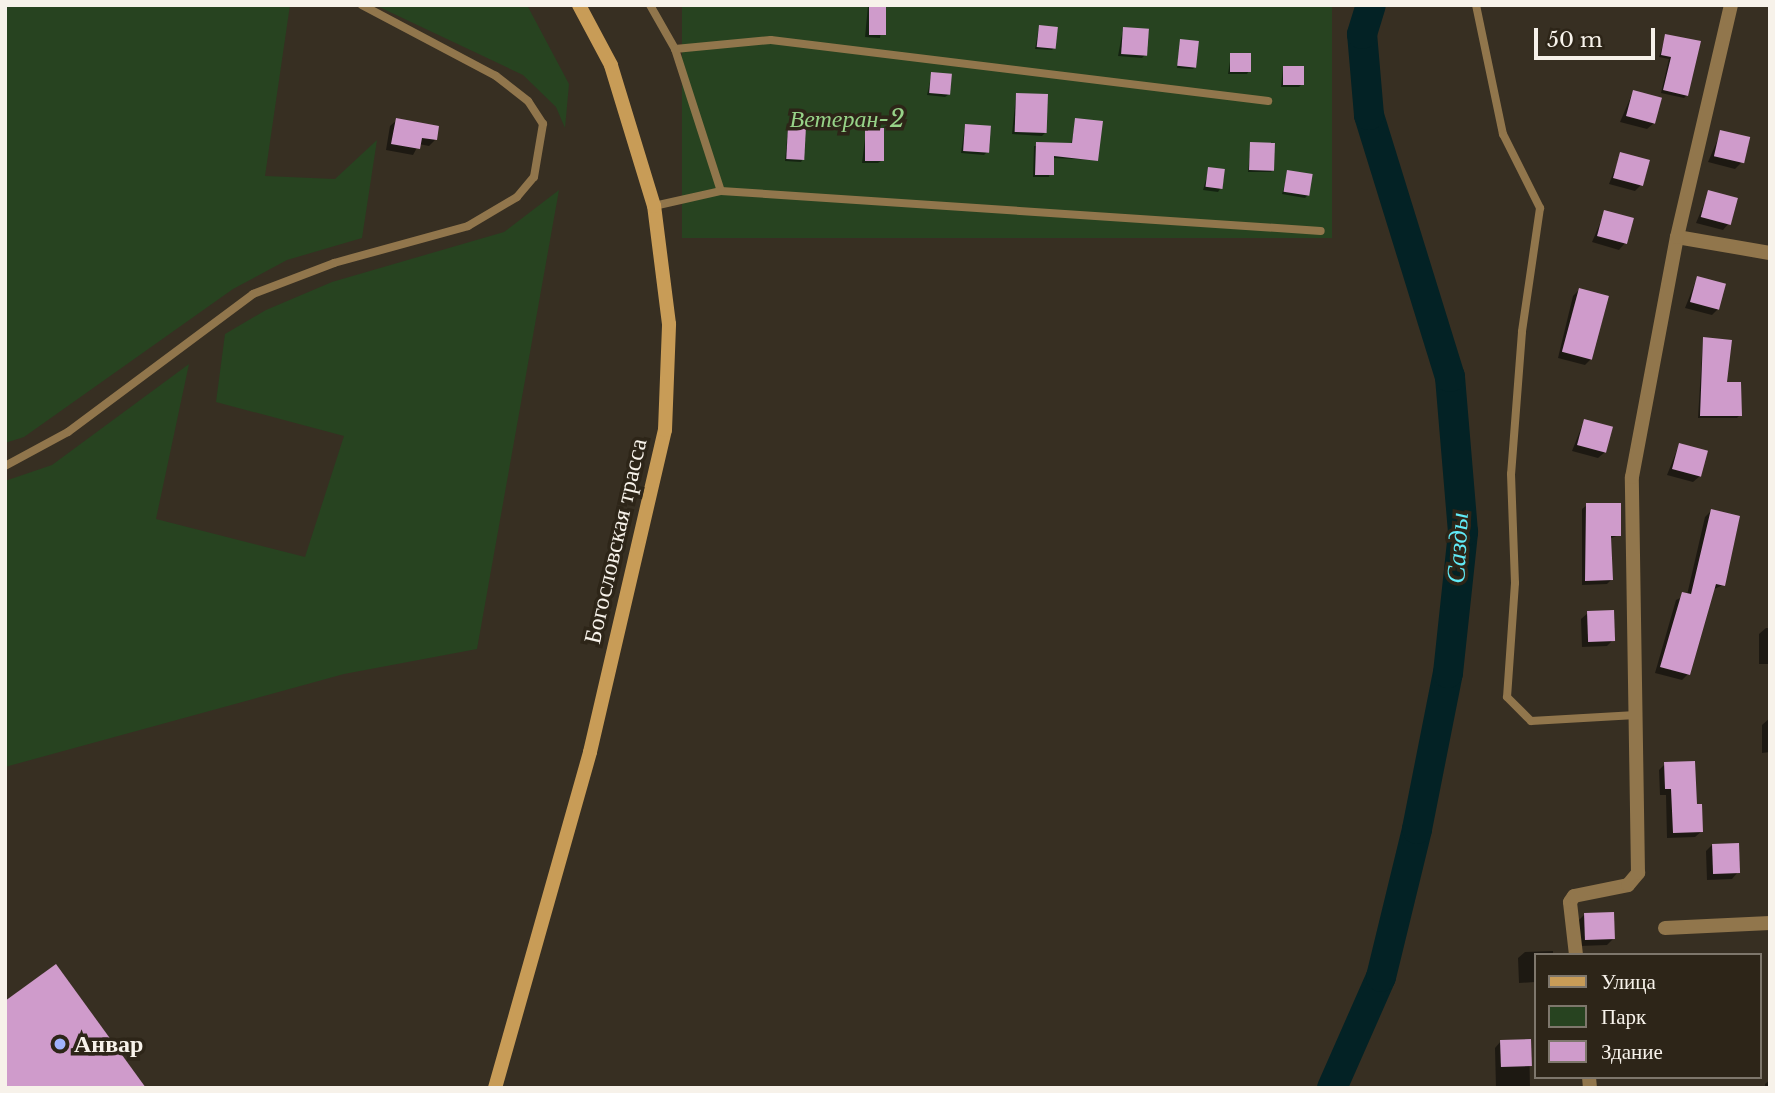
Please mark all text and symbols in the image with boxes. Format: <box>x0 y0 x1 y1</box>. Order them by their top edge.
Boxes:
scale bar <box>1537 14 1658 58</box>
text: 50 m <box>1547 27 1602 53</box>
park label: Ветеран-2 <box>789 105 905 133</box>
street label: Богословская трасса <box>577 436 653 646</box>
water label: Сазды <box>1441 512 1475 584</box>
legend <box>1534 953 1761 1079</box>
text: Улица <box>1601 969 1656 995</box>
text: Парк <box>1601 1004 1646 1030</box>
place label: Анвар <box>74 1030 143 1058</box>
marker: Анвар <box>52 1036 68 1052</box>
text: Здание <box>1601 1039 1663 1065</box>

